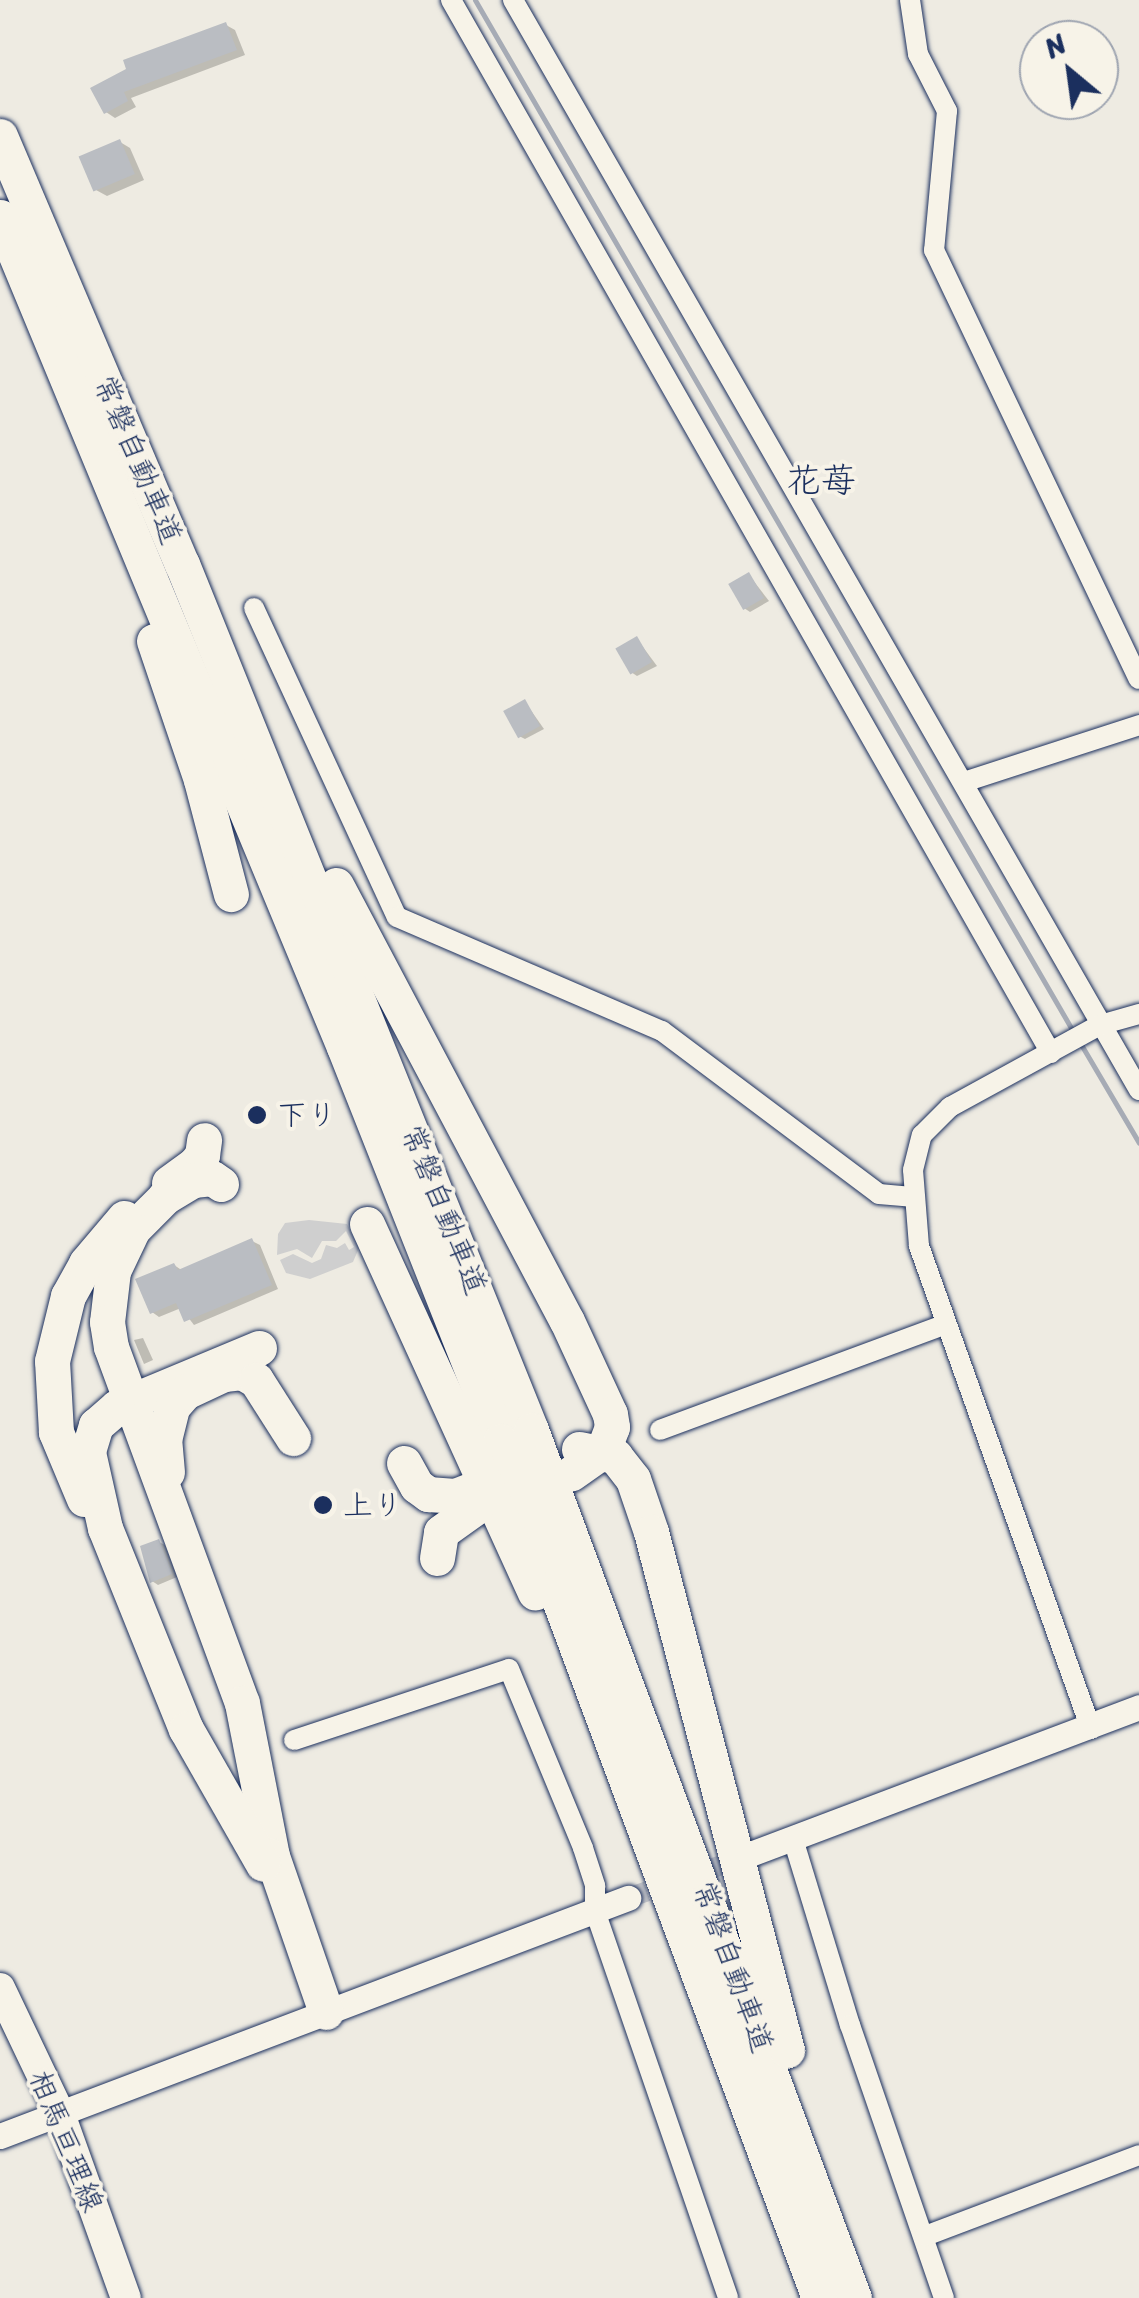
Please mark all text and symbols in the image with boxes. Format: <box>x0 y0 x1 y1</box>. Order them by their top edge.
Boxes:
text: N <box>1035 19 1076 71</box>
north arrow <box>1019 20 1119 120</box>
street label: 常磐自動車道 <box>86 370 190 550</box>
district label: 花苺 <box>786 459 856 501</box>
place label: 下り <box>277 1097 337 1133</box>
marker: 下り <box>246 1104 268 1126</box>
street label: 常磐自動車道 <box>394 1120 494 1300</box>
place label: 上り <box>343 1487 403 1523</box>
marker: 上り <box>312 1494 334 1516</box>
street label: 常磐自動車道 <box>685 1876 781 2058</box>
street label: 相馬亘理線 <box>21 2065 111 2217</box>

